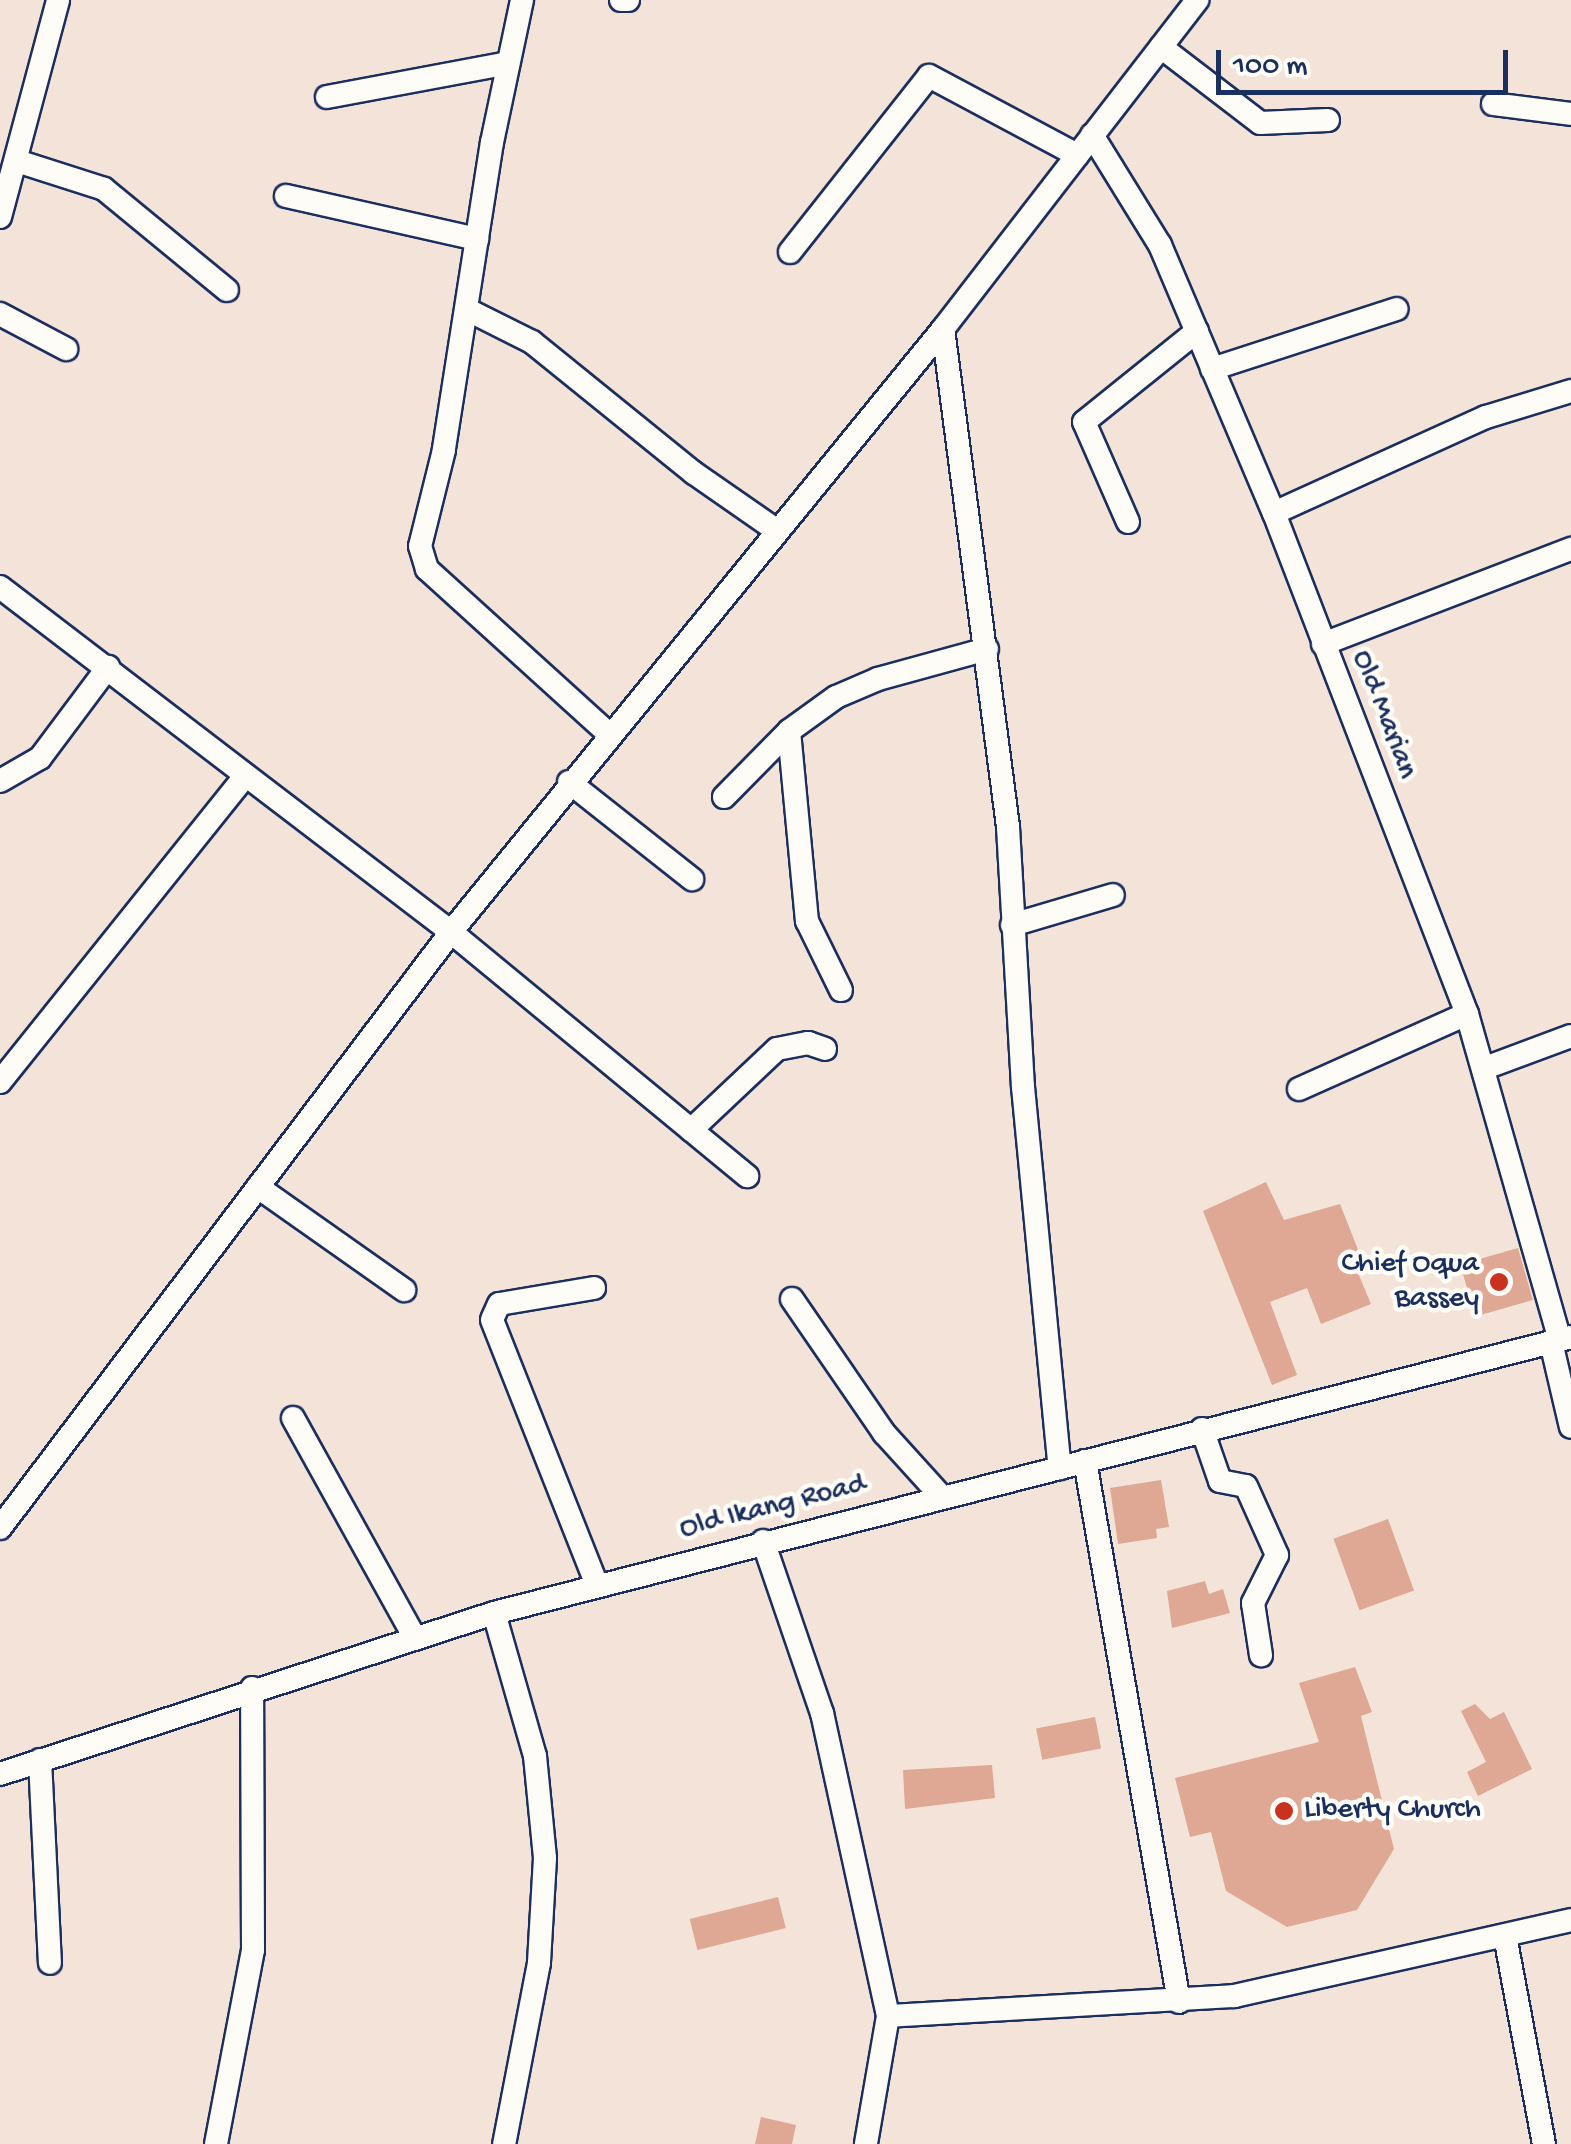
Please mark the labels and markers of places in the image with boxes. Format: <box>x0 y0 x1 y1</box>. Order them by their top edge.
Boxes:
place label: Chief Oqua Bassey <box>1342 1247 1479 1318</box>
marker: Chief Oqua Bassey <box>1488 1271 1510 1293</box>
place label: Liberty Church <box>1304 1793 1481 1829</box>
marker: Liberty Church <box>1273 1800 1295 1822</box>

